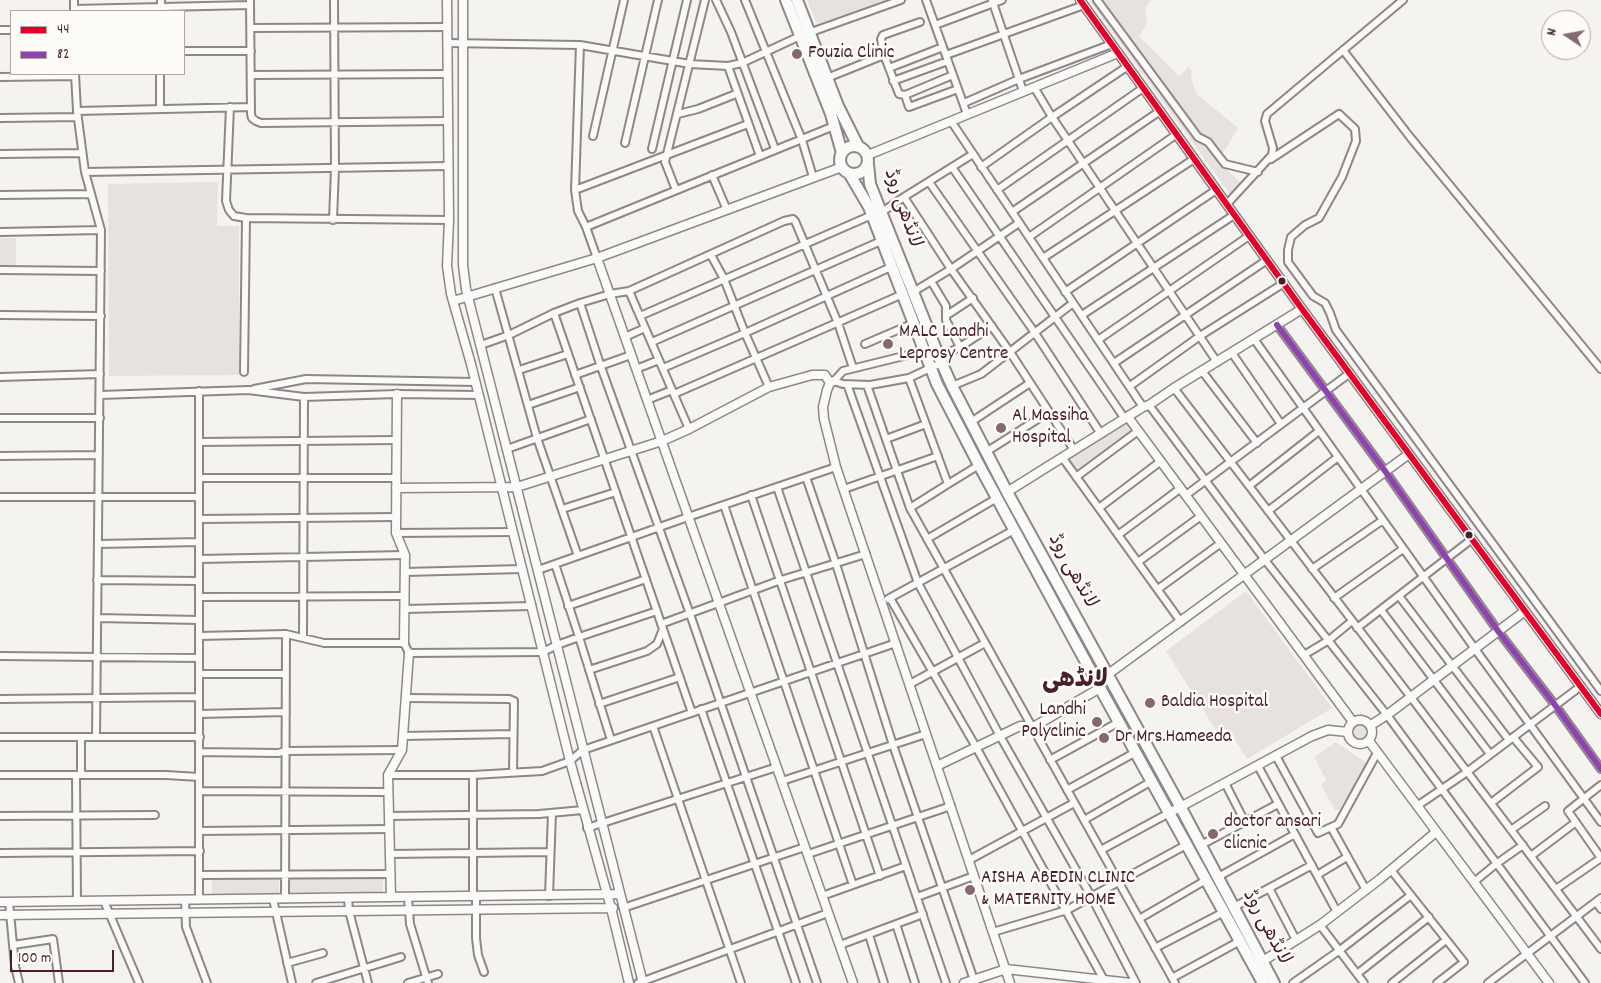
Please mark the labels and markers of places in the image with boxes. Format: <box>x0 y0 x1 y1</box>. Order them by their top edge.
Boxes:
place label: Fouzia Clinic <box>808 43 894 65</box>
marker: Fouzia Clinic <box>790 47 804 61</box>
unlabelled marker <box>1277 276 1287 286</box>
place label: MALC Landhi Leprosy Centre <box>899 322 1008 366</box>
marker: MALC Landhi Leprosy Centre <box>881 337 895 351</box>
place label: Al Massiha Hospital <box>1012 406 1088 450</box>
marker: Al Massiha Hospital <box>994 421 1008 435</box>
unlabelled marker <box>1464 530 1474 540</box>
place label: Baldia Hospital <box>1161 692 1268 714</box>
marker: Baldia Hospital <box>1143 696 1157 710</box>
place label: Landhi Polyclinic <box>1021 700 1086 744</box>
marker: Landhi Polyclinic <box>1090 715 1104 729</box>
place label: Dr Mrs.Hameeda <box>1115 727 1232 749</box>
marker: Dr Mrs.Hameeda <box>1097 731 1111 745</box>
place label: doctor ansari clicnic <box>1224 812 1321 856</box>
marker: doctor ansari clicnic <box>1206 827 1220 841</box>
place label: AISHA ABEDIN CLINIC & MATERNITY HOME <box>981 868 1135 912</box>
marker: AISHA ABEDIN CLINIC & MATERNITY HOME <box>963 883 977 897</box>

